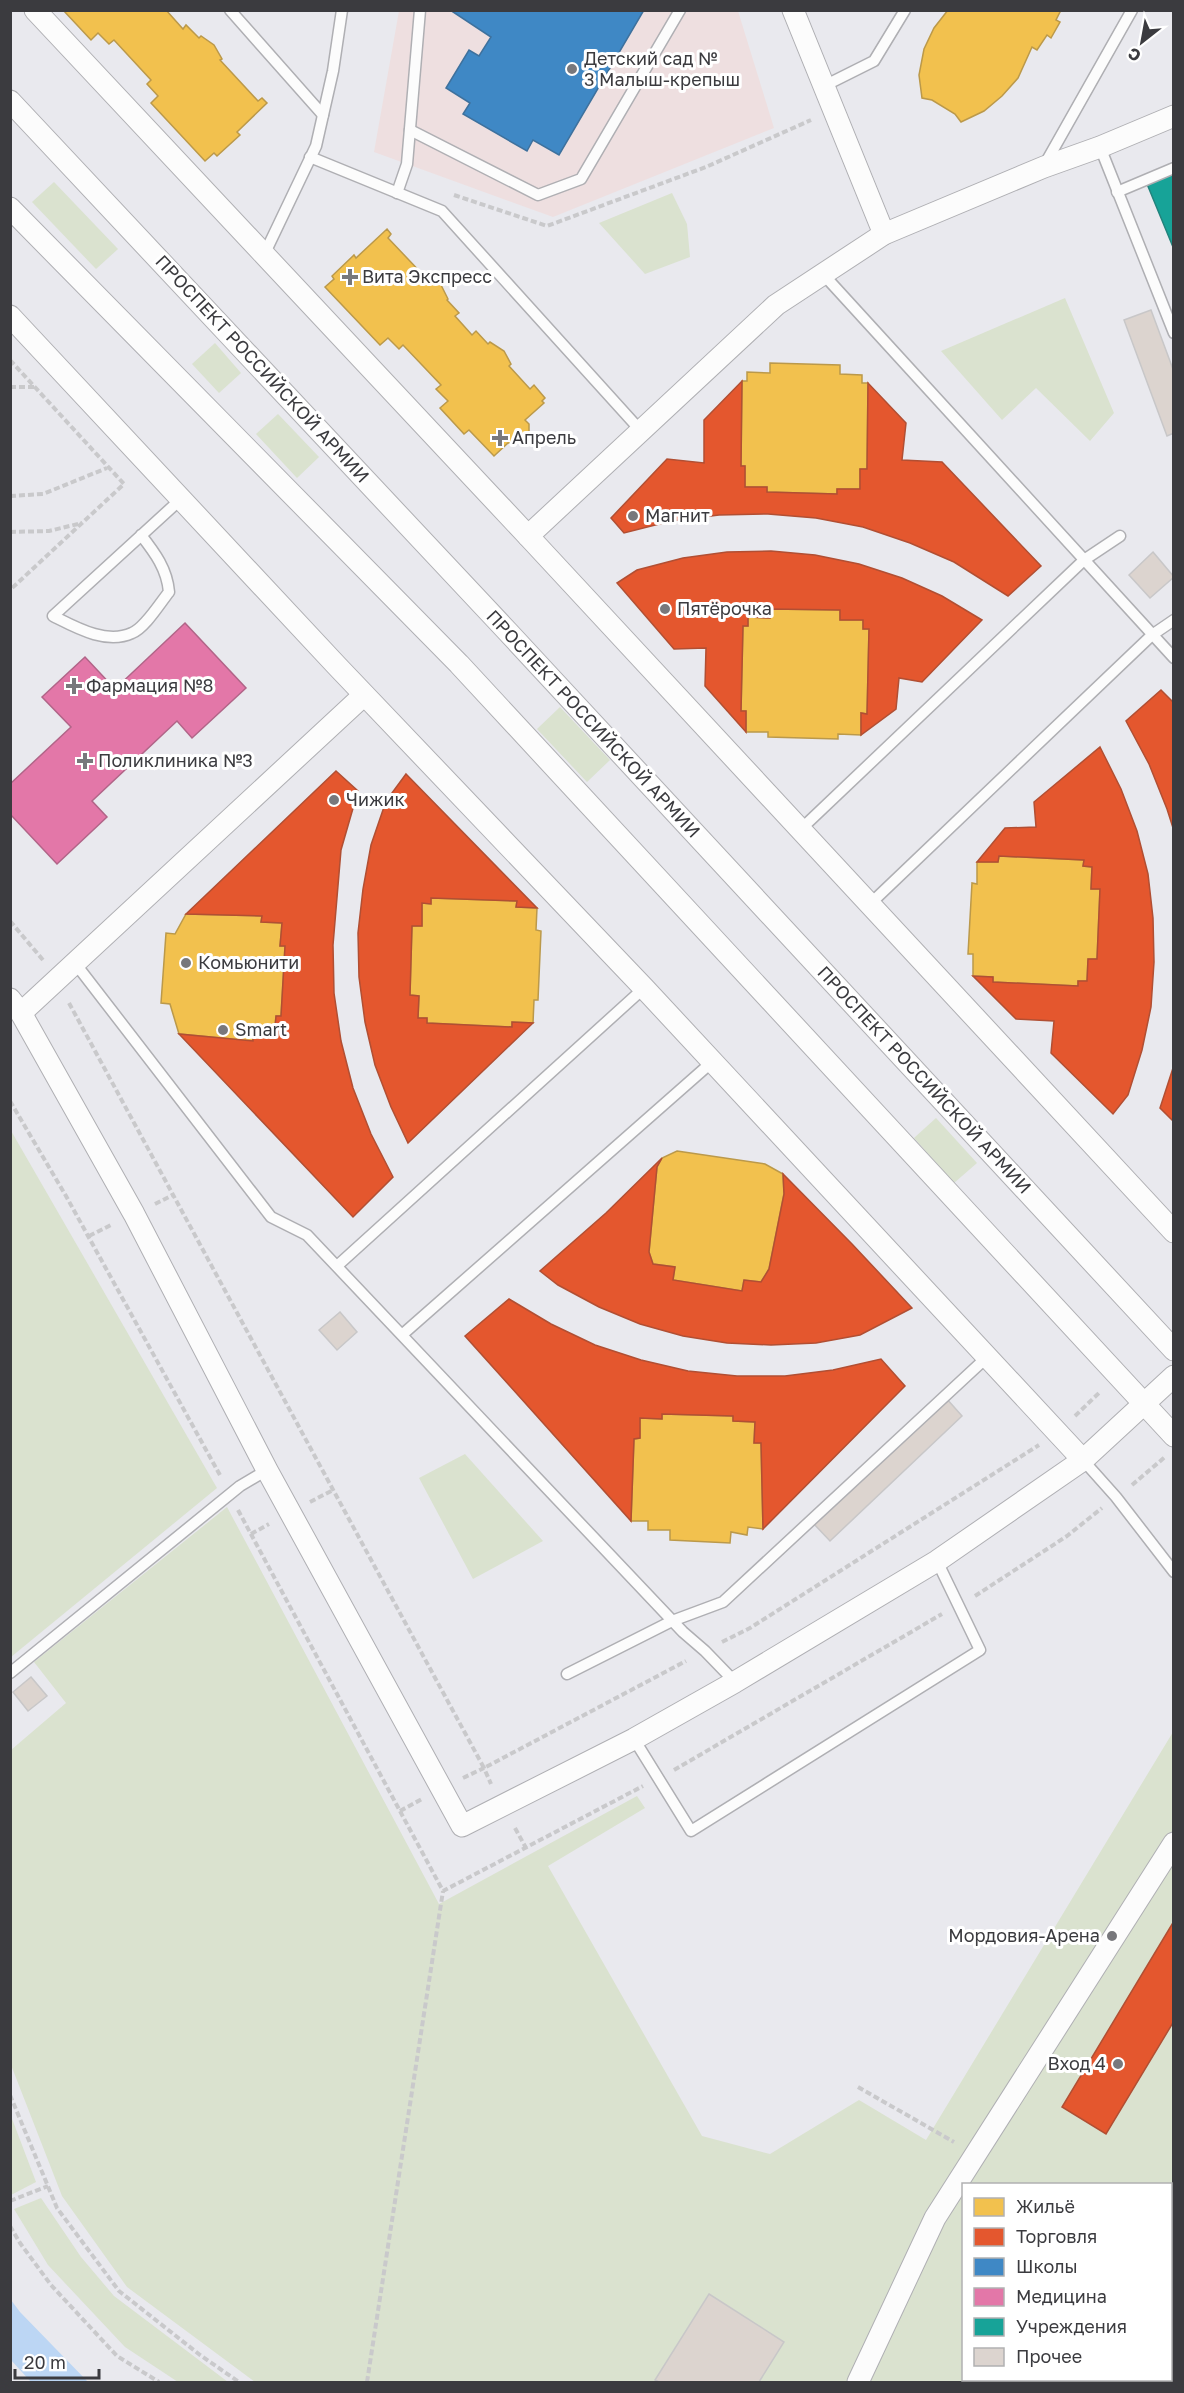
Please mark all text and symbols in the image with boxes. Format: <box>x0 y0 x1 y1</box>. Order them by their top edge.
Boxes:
north arrow <box>1112 12 1172 72</box>
text: С <box>1124 43 1144 66</box>
place label: Детский сад № 3 Малыш-крепыш <box>584 47 740 90</box>
marker: Детский сад № 3 Малыш-крепыш <box>565 62 579 76</box>
street label: ПРОСПЕКТ РОССИЙСКОЙ АРМИИ <box>151 250 374 487</box>
place label: Вита Экспресс <box>362 265 492 287</box>
marker: Вита Экспресс <box>343 270 357 284</box>
place label: Апрель <box>512 426 576 448</box>
marker: Апрель <box>493 431 507 445</box>
place label: Магнит <box>645 504 710 526</box>
marker: Магнит <box>626 509 640 523</box>
place label: Пятёрочка <box>677 597 772 619</box>
marker: Пятёрочка <box>658 602 672 616</box>
street label: ПРОСПЕКТ РОССИЙСКОЙ АРМИИ <box>482 605 705 842</box>
place label: Фармация №8 <box>86 674 213 696</box>
marker: Фармация №8 <box>67 679 81 693</box>
place label: Поликлиника №3 <box>98 749 253 771</box>
marker: Поликлиника №3 <box>76 752 94 770</box>
place label: Чижик <box>346 788 405 810</box>
marker: Чижик <box>327 793 341 807</box>
place label: Комьюнити <box>198 951 299 973</box>
marker: Комьюнити <box>179 956 193 970</box>
street label: ПРОСПЕКТ РОССИЙСКОЙ АРМИИ <box>813 961 1036 1198</box>
place label: Smart <box>235 1018 287 1040</box>
marker: Smart <box>216 1023 230 1037</box>
place label: Мордовия-Арена <box>948 1924 1100 1946</box>
marker: Мордовия-Арена <box>1105 1929 1119 1943</box>
place label: Вход 4 <box>1048 2052 1106 2074</box>
marker: Вход 4 <box>1111 2057 1125 2071</box>
legend <box>962 2183 1172 2381</box>
text: Жильё <box>1016 2195 1075 2217</box>
text: Торговля <box>1016 2225 1097 2247</box>
text: Школы <box>1016 2255 1078 2277</box>
text: Медицина <box>1016 2285 1107 2307</box>
text: Учреждения <box>1016 2315 1127 2337</box>
scale bar <box>15 2342 99 2380</box>
text: Прочее <box>1016 2345 1082 2367</box>
text: 20 m <box>24 2351 66 2373</box>

